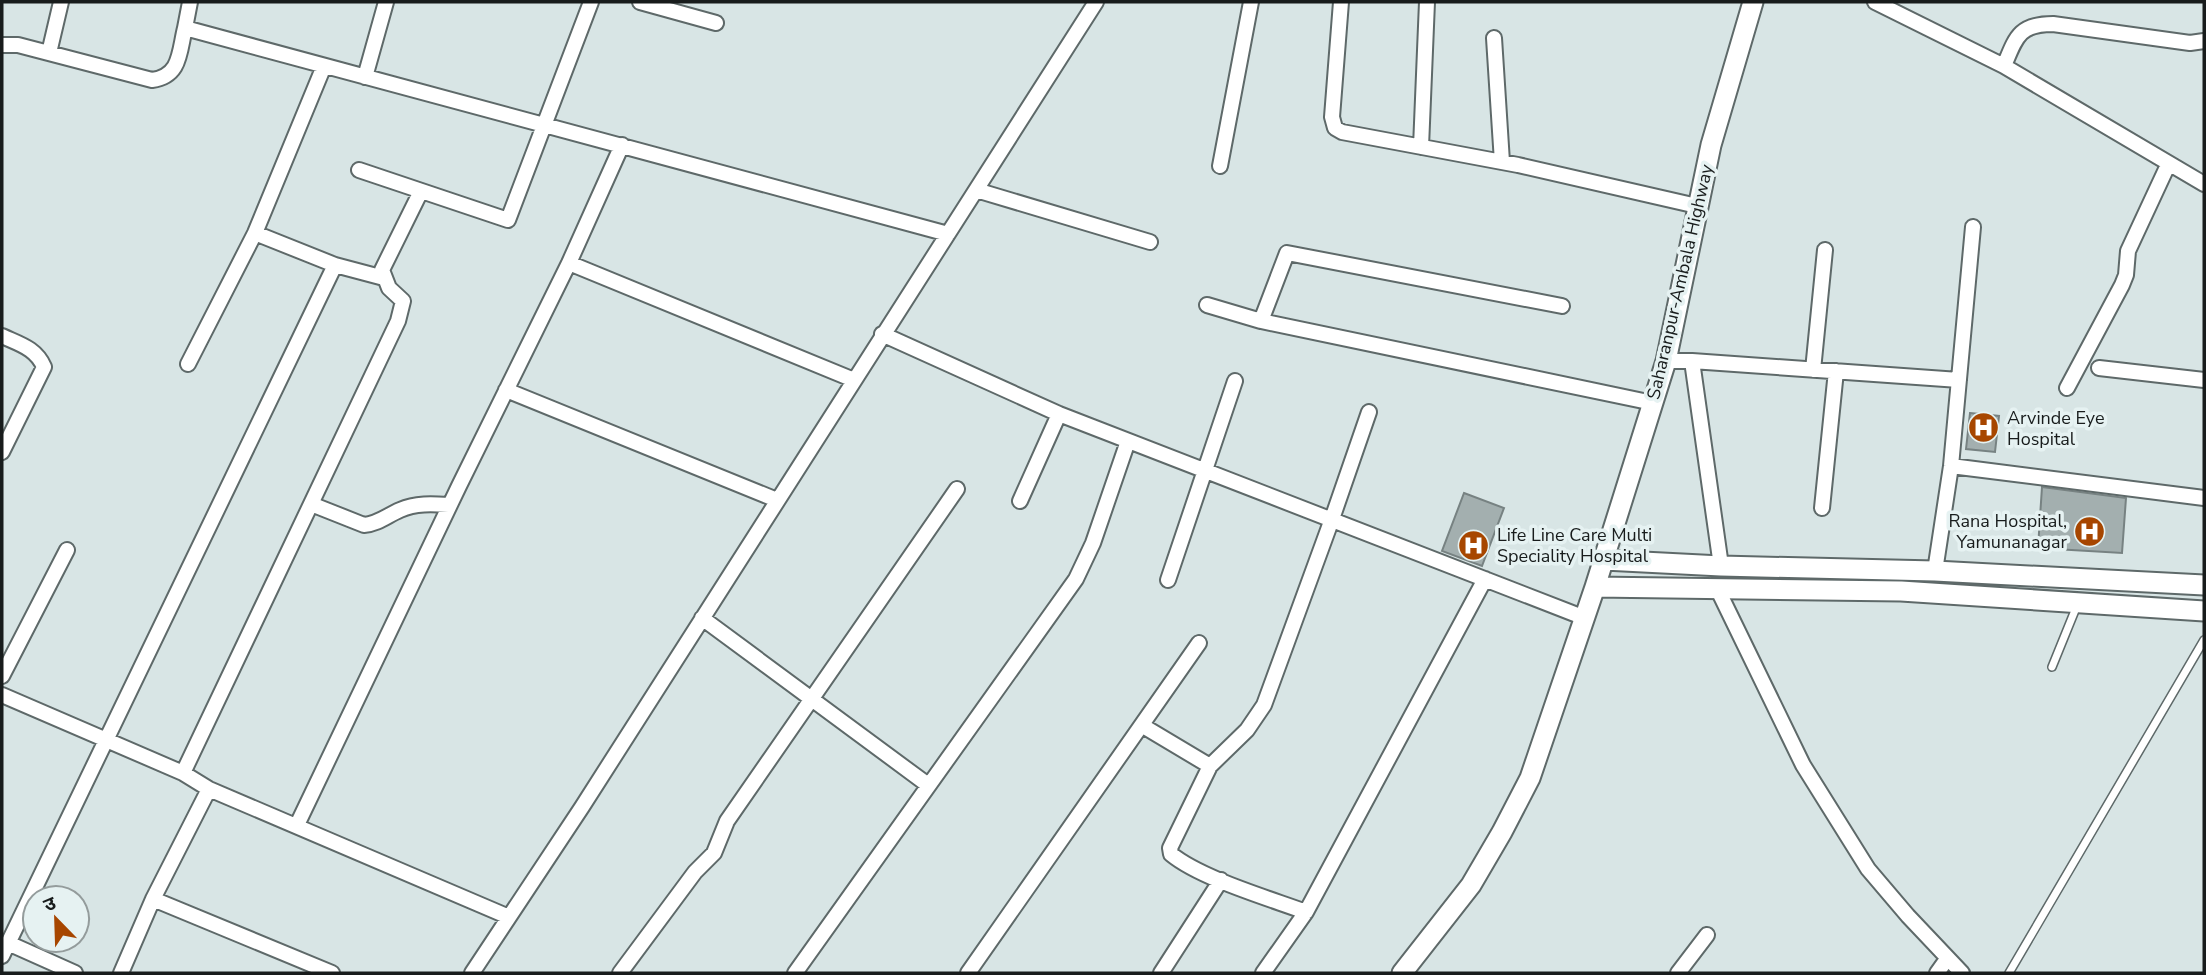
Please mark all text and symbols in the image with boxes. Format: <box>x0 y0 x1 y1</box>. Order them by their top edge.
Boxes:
street label: Saharanpur-Ambala Highway <box>1641 161 1719 402</box>
place label: Arvinde Eye Hospital <box>2007 406 2105 451</box>
hospital icon: Arvinde Eye Hospital <box>1967 411 2001 445</box>
place label: Rana Hospital, Yamunanagar <box>1949 509 2068 554</box>
hospital icon: Rana Hospital, Yamunanagar <box>2073 514 2107 548</box>
place label: Life Line Care Multi Speciality Hospital <box>1497 523 1652 568</box>
hospital icon: Life Line Care Multi Speciality Hospital <box>1457 528 1491 562</box>
north arrow <box>21 884 91 954</box>
text: उ <box>40 890 61 918</box>

